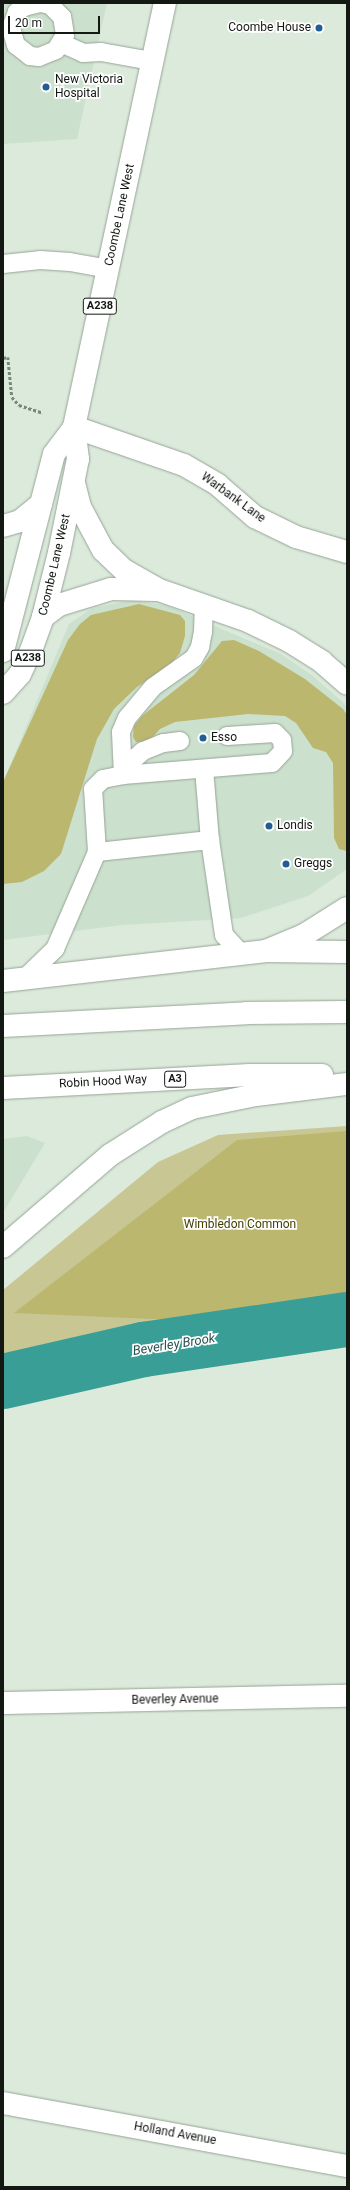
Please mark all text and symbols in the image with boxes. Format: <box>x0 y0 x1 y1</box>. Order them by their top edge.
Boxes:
scale bar <box>10 8 102 34</box>
text: 20 m <box>15 16 42 30</box>
place label: Coombe House <box>228 21 311 35</box>
marker: Coombe House <box>314 23 324 33</box>
place label: New Victoria Hospital <box>55 73 123 101</box>
marker: New Victoria Hospital <box>40 81 52 93</box>
street label: Coombe Lane West <box>102 163 138 267</box>
road number: A238 <box>82 297 118 315</box>
street label: Warbank Lane <box>198 470 268 526</box>
street label: Coombe Lane West <box>36 513 74 617</box>
road number: A238 <box>10 649 46 667</box>
place label: Esso <box>211 731 237 745</box>
marker: Esso <box>198 733 208 743</box>
place label: Londis <box>277 819 313 833</box>
marker: Londis <box>264 821 274 831</box>
place label: Greggs <box>294 857 332 871</box>
marker: Greggs <box>281 859 291 869</box>
road number: A3 <box>164 1070 186 1088</box>
street label: Robin Hood Way <box>59 1073 147 1091</box>
park label: Wimbledon Common <box>184 1218 296 1232</box>
water label: Beverley Brook <box>132 1331 216 1359</box>
street label: Beverley Avenue <box>131 1692 219 1708</box>
street label: Holland Avenue <box>133 2120 217 2148</box>

